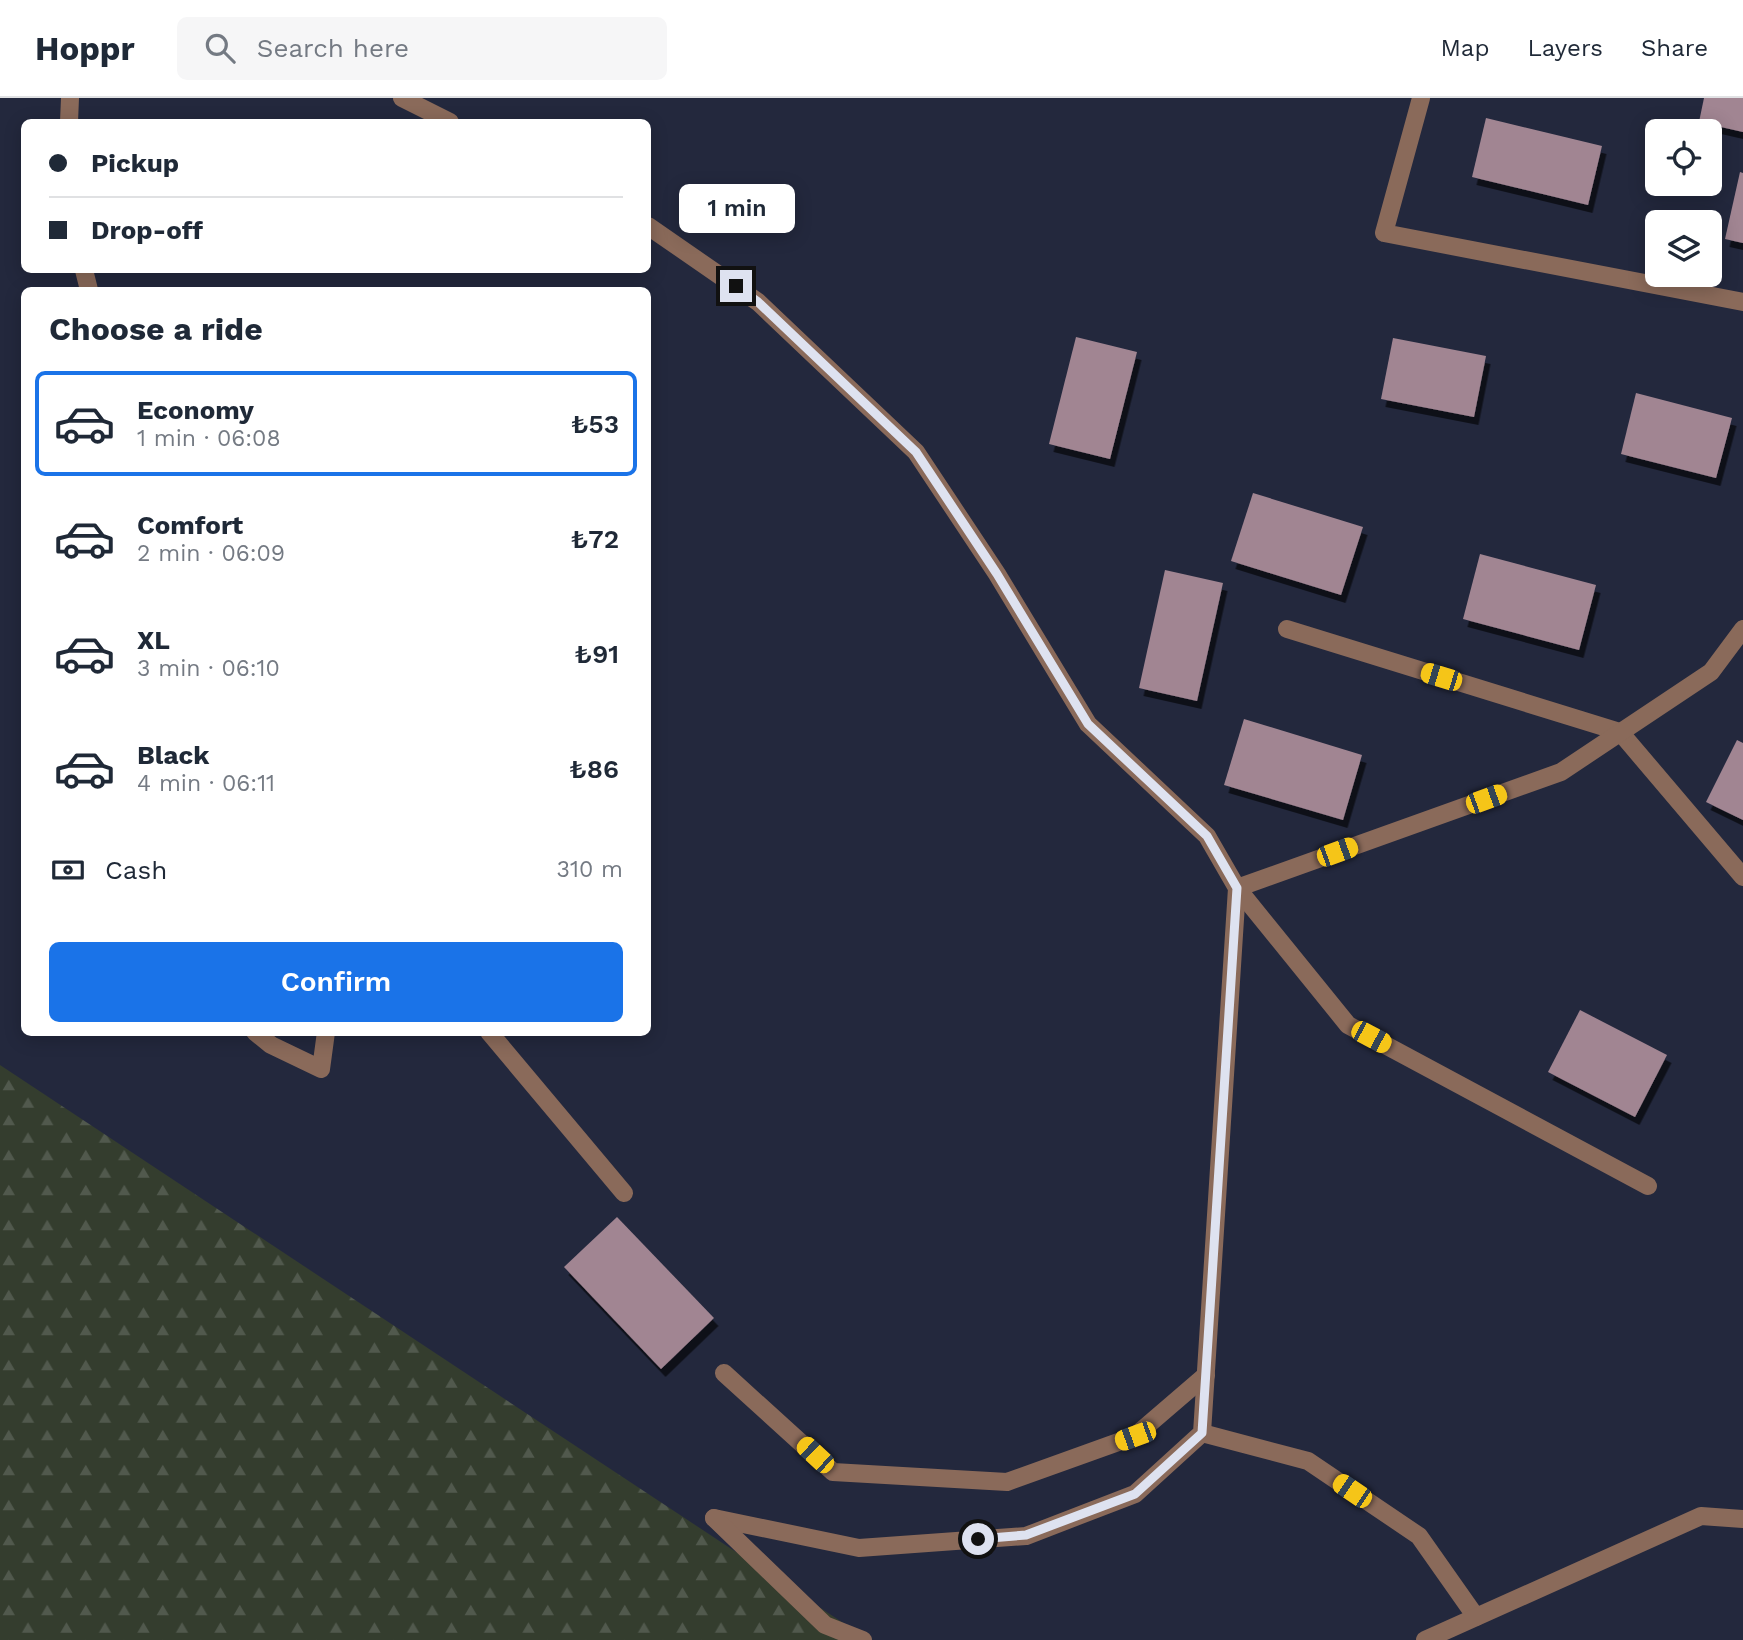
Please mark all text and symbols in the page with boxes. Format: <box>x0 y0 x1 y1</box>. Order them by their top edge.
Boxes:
search box <box>177 17 667 80</box>
text: Hoppr <box>35 29 135 68</box>
icon: search <box>201 29 239 67</box>
text: Search here <box>257 33 409 63</box>
text: Map <box>1441 34 1489 62</box>
text: Layers <box>1527 34 1603 62</box>
text: Share <box>1641 34 1708 62</box>
map controls <box>1645 119 1722 287</box>
button: locate <box>1645 119 1722 196</box>
text: Pickup <box>91 148 179 178</box>
callout: 1 min <box>678 184 794 234</box>
text: 1 min <box>707 195 767 222</box>
button: layers <box>1645 210 1722 287</box>
text: Drop-off <box>91 215 203 245</box>
route end <box>720 270 752 302</box>
text: Choose a ride <box>49 310 263 348</box>
icon: car <box>53 392 116 455</box>
text: Economy <box>137 395 254 425</box>
text: ₺53 <box>571 409 619 439</box>
text: 1 min · 06:08 <box>137 425 281 452</box>
icon: car <box>53 507 116 570</box>
text: Comfort <box>137 510 243 540</box>
text: ₺72 <box>570 524 619 554</box>
text: 2 min · 06:09 <box>137 540 285 567</box>
icon: car <box>53 622 116 685</box>
text: XL <box>137 625 170 655</box>
text: ₺91 <box>574 639 619 669</box>
text: 3 min · 06:10 <box>137 655 280 682</box>
car <box>1418 661 1465 693</box>
icon: car <box>53 737 116 800</box>
text: Black <box>137 740 209 770</box>
text: ₺86 <box>569 754 619 784</box>
text: 4 min · 06:11 <box>137 770 275 797</box>
car <box>1463 782 1510 816</box>
car <box>1314 835 1361 869</box>
icon: cash <box>49 851 87 889</box>
text: Cash <box>105 855 167 885</box>
text: 310 m <box>557 856 623 883</box>
button: Confirm <box>49 942 623 1022</box>
car <box>1348 1018 1395 1056</box>
car <box>1112 1419 1159 1453</box>
car <box>793 1433 838 1477</box>
car <box>1329 1471 1376 1511</box>
route start <box>962 1523 994 1555</box>

